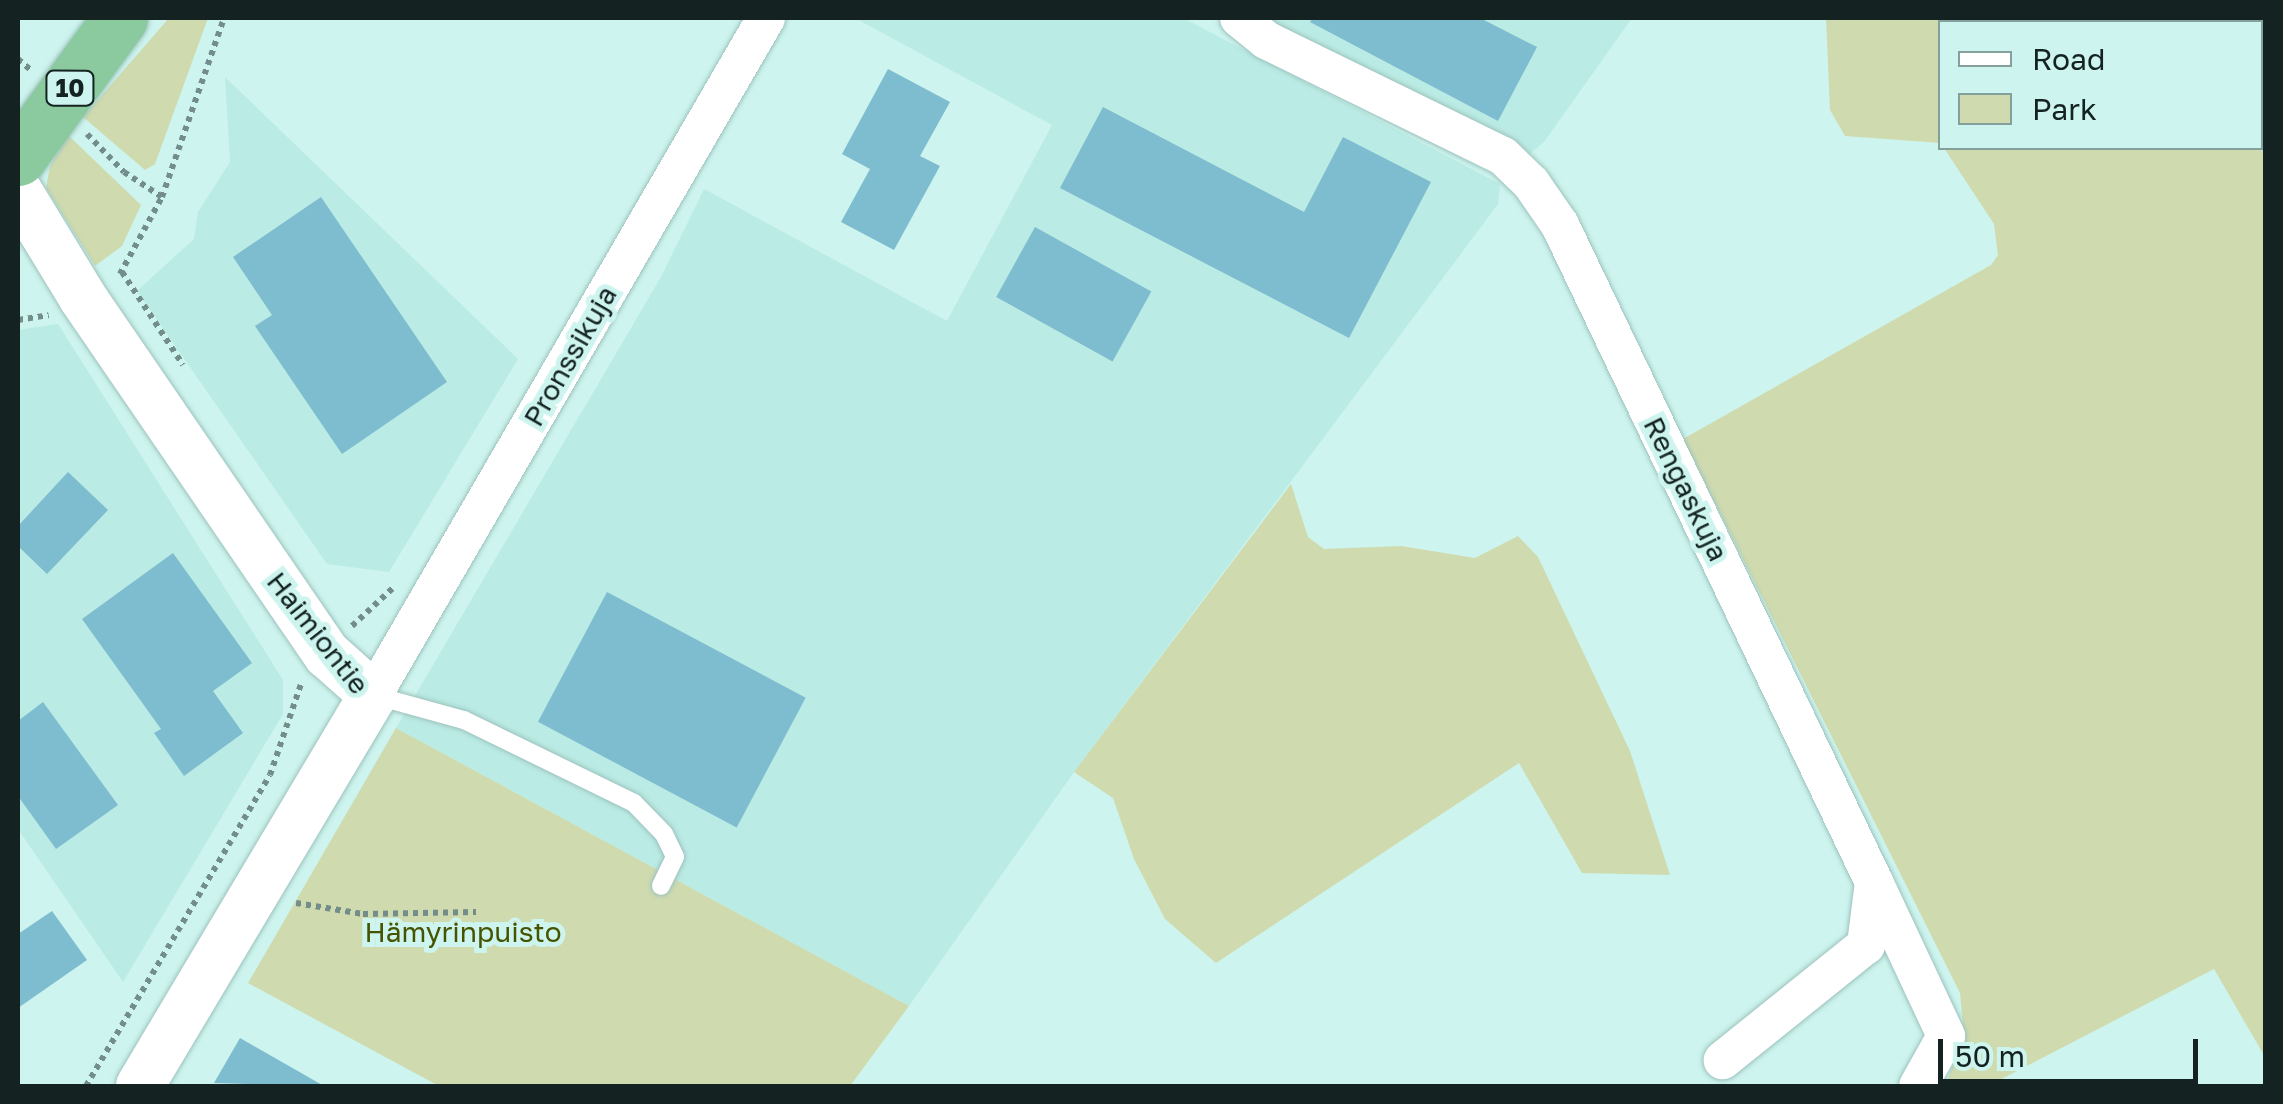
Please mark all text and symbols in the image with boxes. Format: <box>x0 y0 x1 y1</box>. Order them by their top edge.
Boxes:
legend <box>1938 20 2263 150</box>
text: Road <box>2032 41 2106 77</box>
road number: 10 <box>45 68 95 108</box>
text: Park <box>2032 91 2097 127</box>
street label: Pronssikuja <box>516 280 624 432</box>
street label: Rengaskuja <box>1637 411 1735 567</box>
street label: Haimiontie <box>260 565 376 701</box>
park label: Hämyrinpuisto <box>364 915 562 949</box>
scale bar <box>1943 1019 2203 1081</box>
text: 50 m <box>1955 1038 2025 1074</box>

